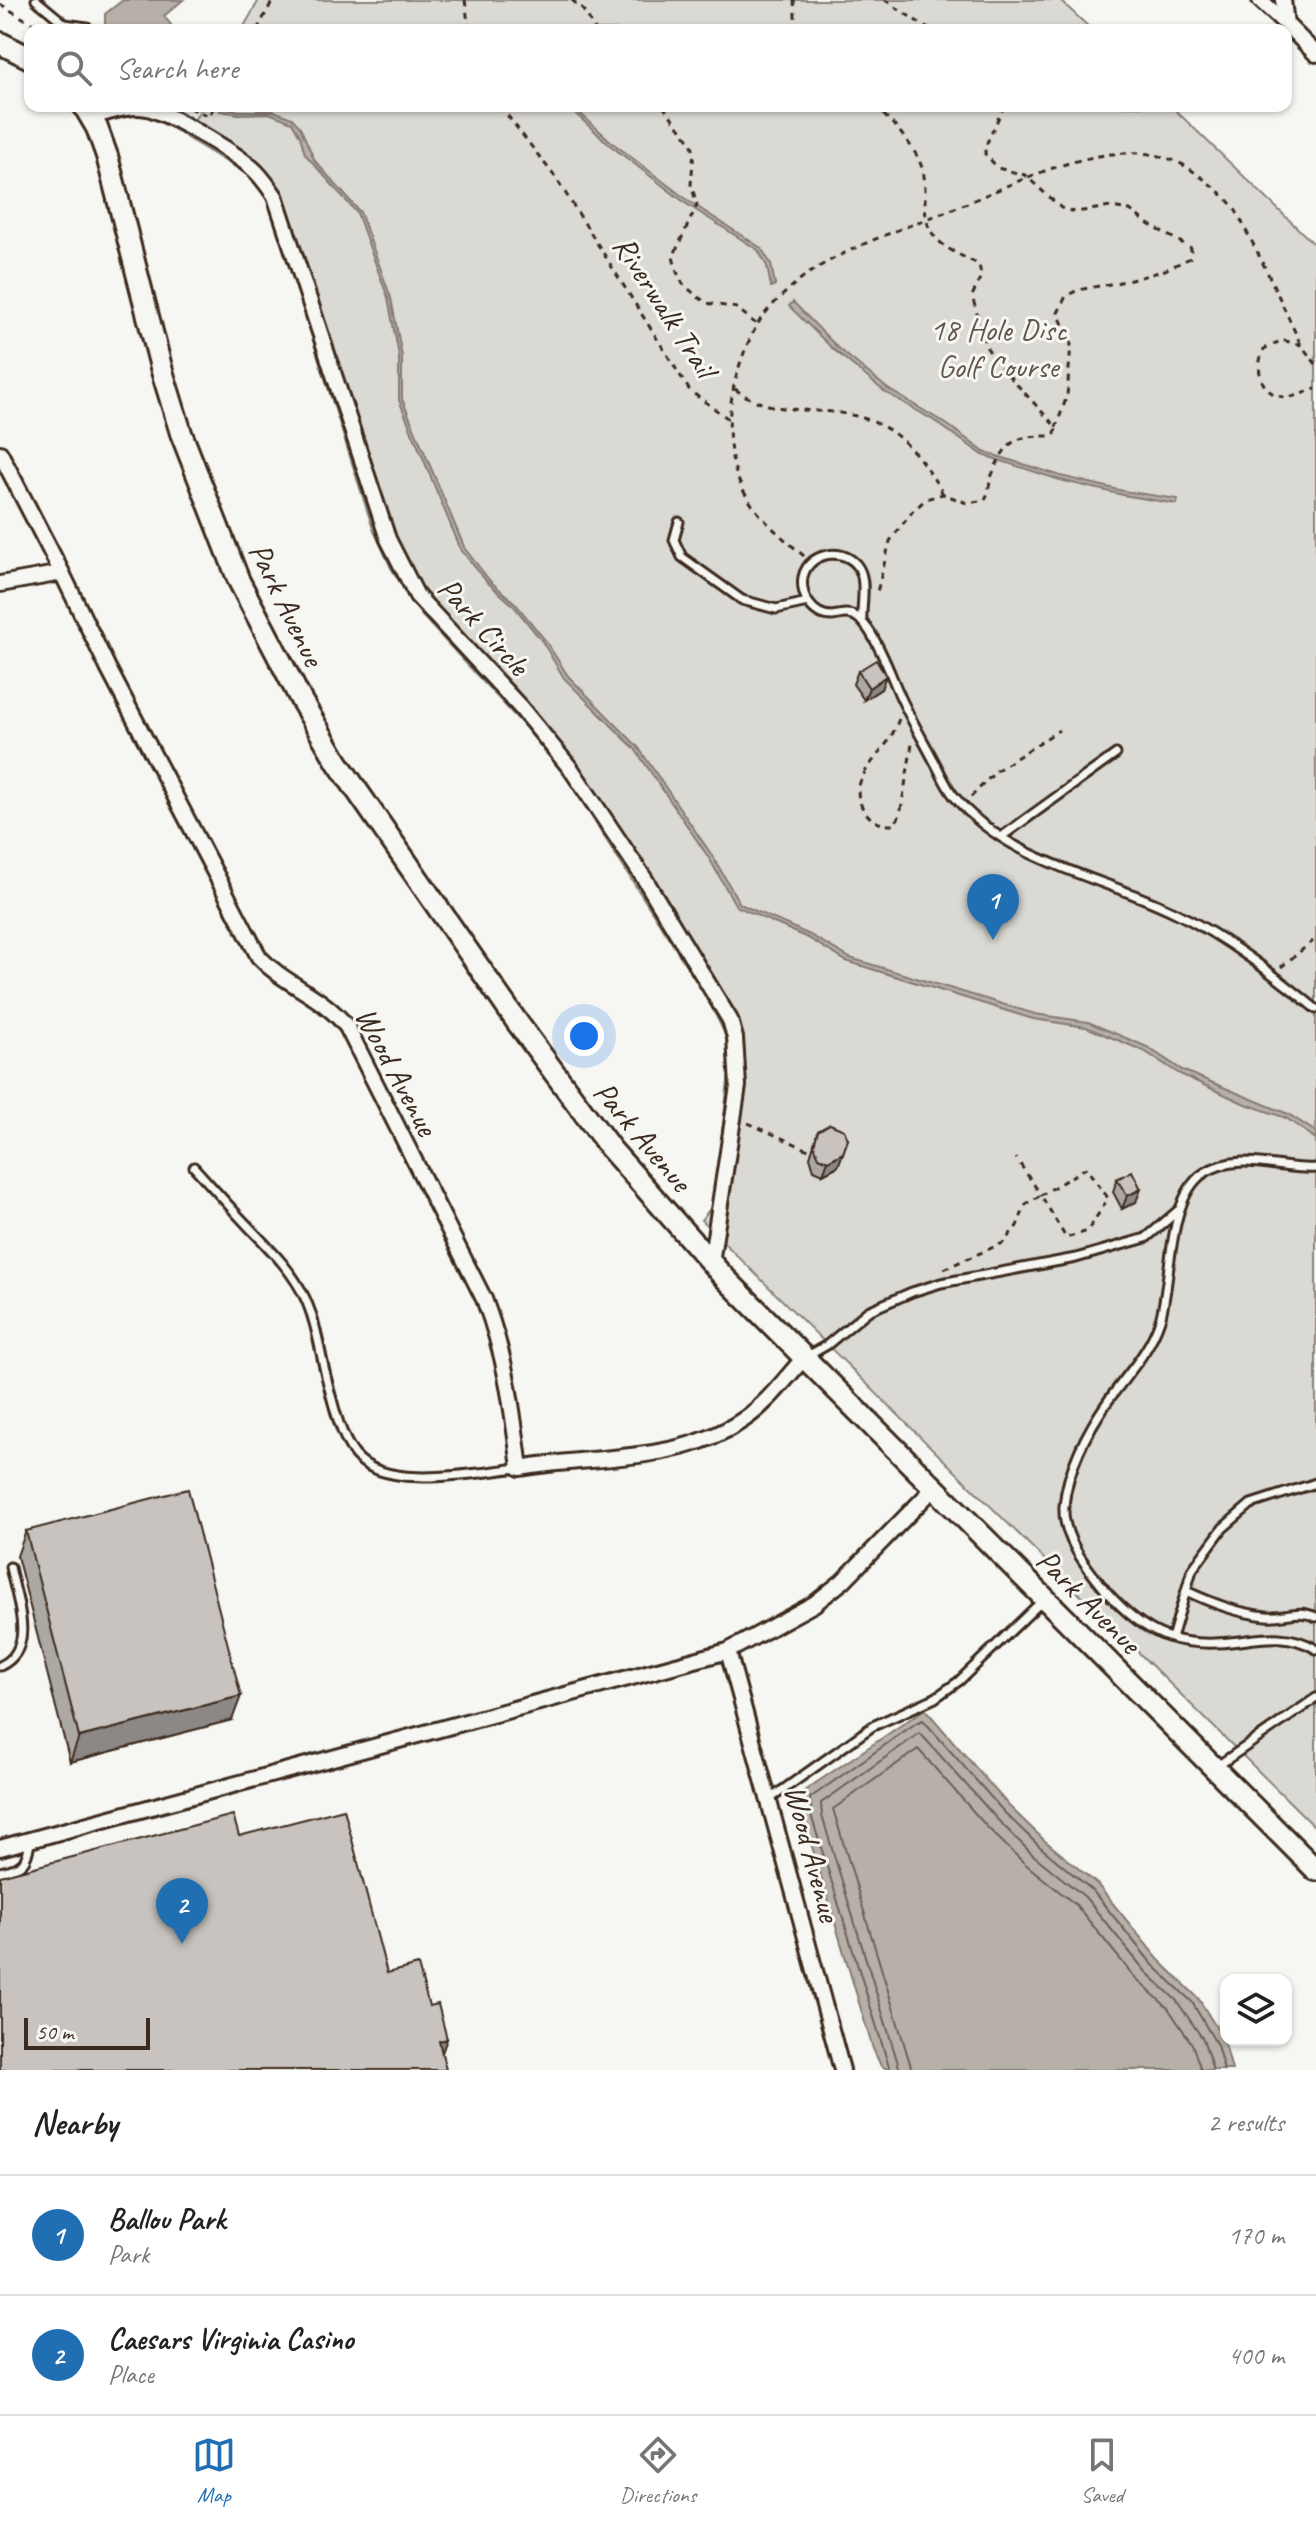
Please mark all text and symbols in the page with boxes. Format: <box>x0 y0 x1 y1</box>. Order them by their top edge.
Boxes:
search box <box>24 24 1292 112</box>
icon: search <box>52 46 96 90</box>
text: Search here <box>116 49 238 87</box>
street label: Riverwalk Trail <box>604 228 729 389</box>
park label: 18 Hole Disc Golf Course <box>930 309 1067 387</box>
street label: Park Avenue <box>239 536 335 675</box>
street label: Park Circle <box>429 569 540 686</box>
pin: 1 <box>967 874 1019 940</box>
street label: Wood Avenue <box>346 1000 449 1145</box>
your location <box>564 1016 604 1056</box>
street label: Park Avenue <box>584 1073 702 1202</box>
street label: Park Avenue <box>1027 1540 1152 1664</box>
street label: Wood Avenue <box>775 1780 851 1928</box>
pin: 2 <box>156 1878 208 1944</box>
map controls <box>1220 1974 1292 2046</box>
button: layers <box>1220 1974 1292 2046</box>
scale bar <box>24 2014 150 2050</box>
text: 50 m <box>36 2018 73 2046</box>
text: Nearby <box>32 2101 118 2144</box>
text: 2 results <box>1208 2106 1284 2139</box>
text: Ballou Park <box>108 2200 225 2238</box>
text: 1 <box>52 2219 64 2252</box>
text: 170 m <box>1228 2219 1284 2252</box>
text: Park <box>108 2238 149 2271</box>
text: Caesars Virginia Casino <box>108 2320 353 2358</box>
text: 2 <box>52 2339 64 2372</box>
text: 400 m <box>1228 2339 1284 2372</box>
text: Place <box>108 2358 154 2391</box>
tab: Map <box>192 2433 236 2509</box>
tab: Directions <box>620 2433 696 2509</box>
tab: Saved <box>1080 2433 1124 2509</box>

